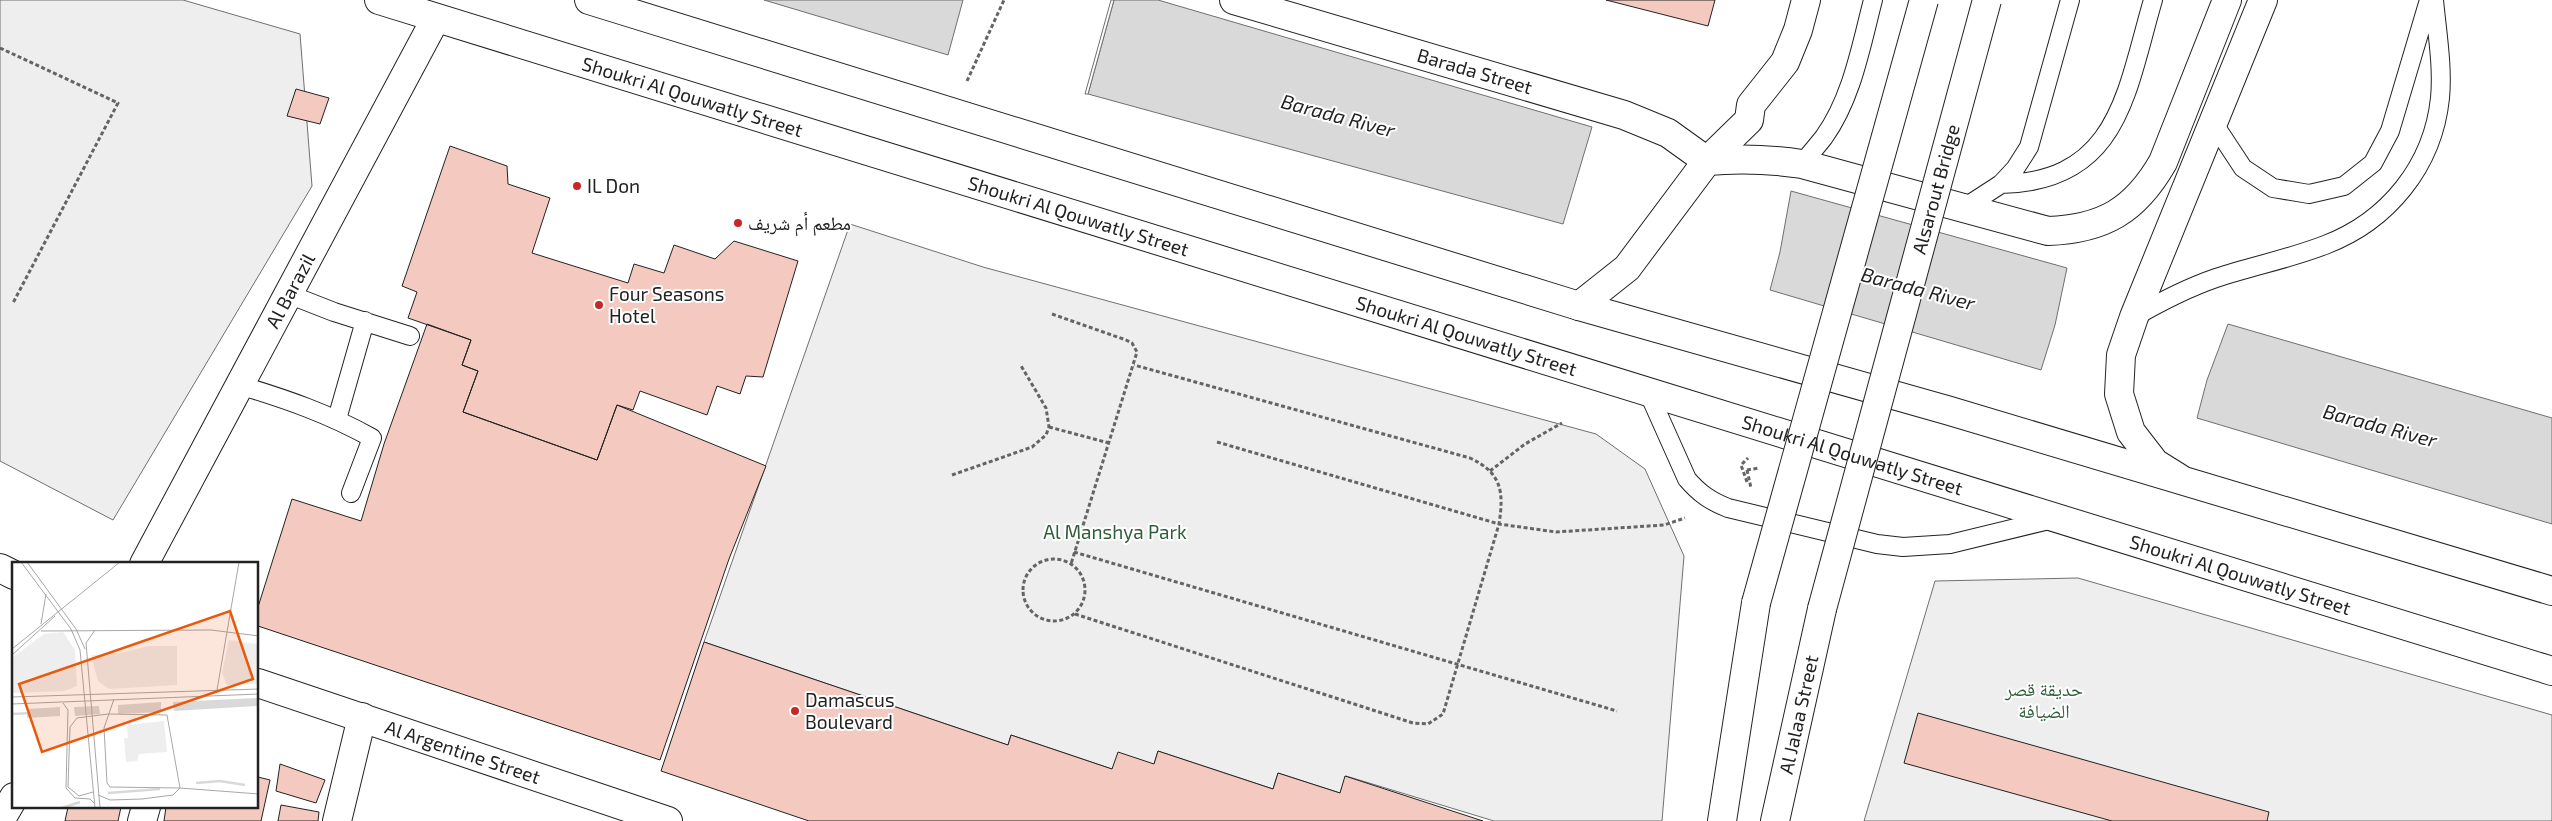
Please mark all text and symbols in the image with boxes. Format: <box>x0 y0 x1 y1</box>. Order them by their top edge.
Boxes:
street label: Barada Street <box>1415 43 1535 98</box>
street label: Shoukri Al Qouwatly Street <box>579 51 806 141</box>
water label: Barada River <box>1279 88 1399 142</box>
street label: Alsarout Bridge <box>1907 121 1964 257</box>
street label: Shoukri Al Qouwatly Street <box>965 171 1192 260</box>
place label: IL Don <box>587 174 640 197</box>
marker: IL Don <box>571 180 583 192</box>
place label: مطعم أم شريف <box>748 211 851 237</box>
marker: مطعم أم شريف <box>732 217 744 229</box>
street label: Al Barazil <box>260 249 319 332</box>
water label: Barada River <box>1859 261 1979 315</box>
place label: Four Seasons Hotel <box>609 282 724 327</box>
street label: Shoukri Al Qouwatly Street <box>1353 290 1580 380</box>
marker: Four Seasons Hotel <box>593 299 605 311</box>
water label: Barada River <box>2321 398 2441 452</box>
street label: Shoukri Al Qouwatly Street <box>1739 410 1966 499</box>
park label: Al Manshya Park <box>1043 520 1187 543</box>
street label: Shoukri Al Qouwatly Street <box>2127 529 2354 619</box>
inset map <box>12 562 259 808</box>
street label: Al Jalaa Street <box>1774 653 1822 776</box>
park label: حديقة قصر الضيافة <box>2004 677 2083 722</box>
place label: Damascus Boulevard <box>805 688 895 733</box>
marker: Damascus Boulevard <box>789 705 801 717</box>
street label: Al Argentine Street <box>382 715 543 788</box>

